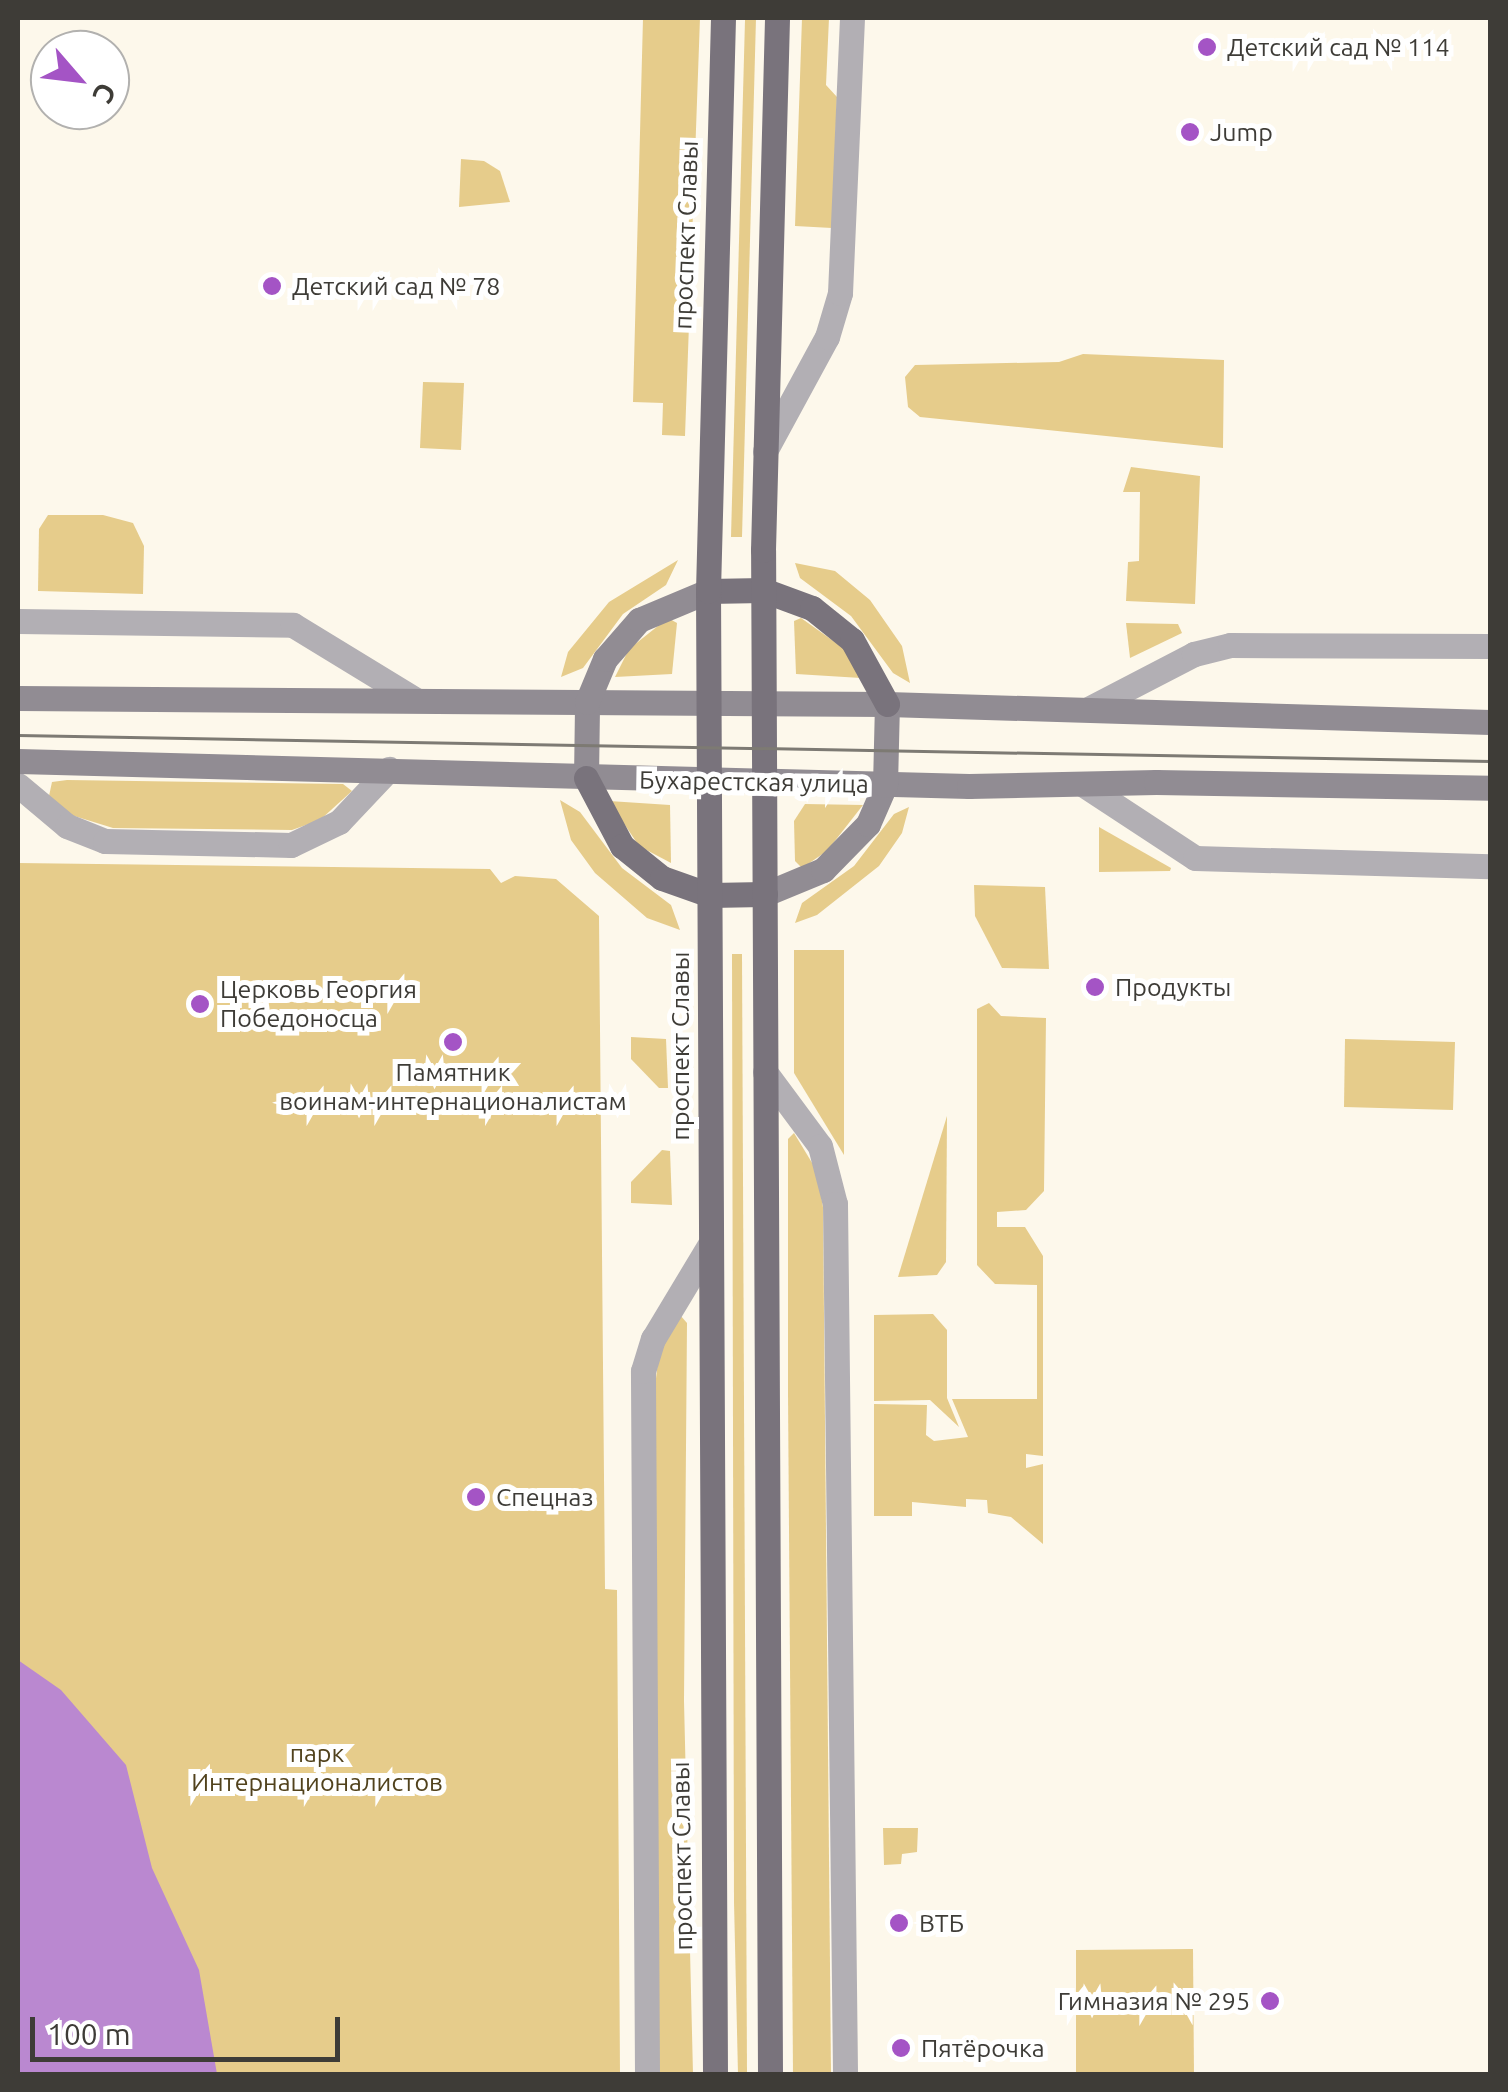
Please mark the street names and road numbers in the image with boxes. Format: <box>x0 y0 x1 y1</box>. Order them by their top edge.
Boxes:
street label: проспект Славы <box>668 140 704 330</box>
street label: Бухарестская улица <box>639 765 869 799</box>
street label: проспект Славы <box>665 952 695 1140</box>
street label: проспект Славы <box>665 1761 699 1951</box>

